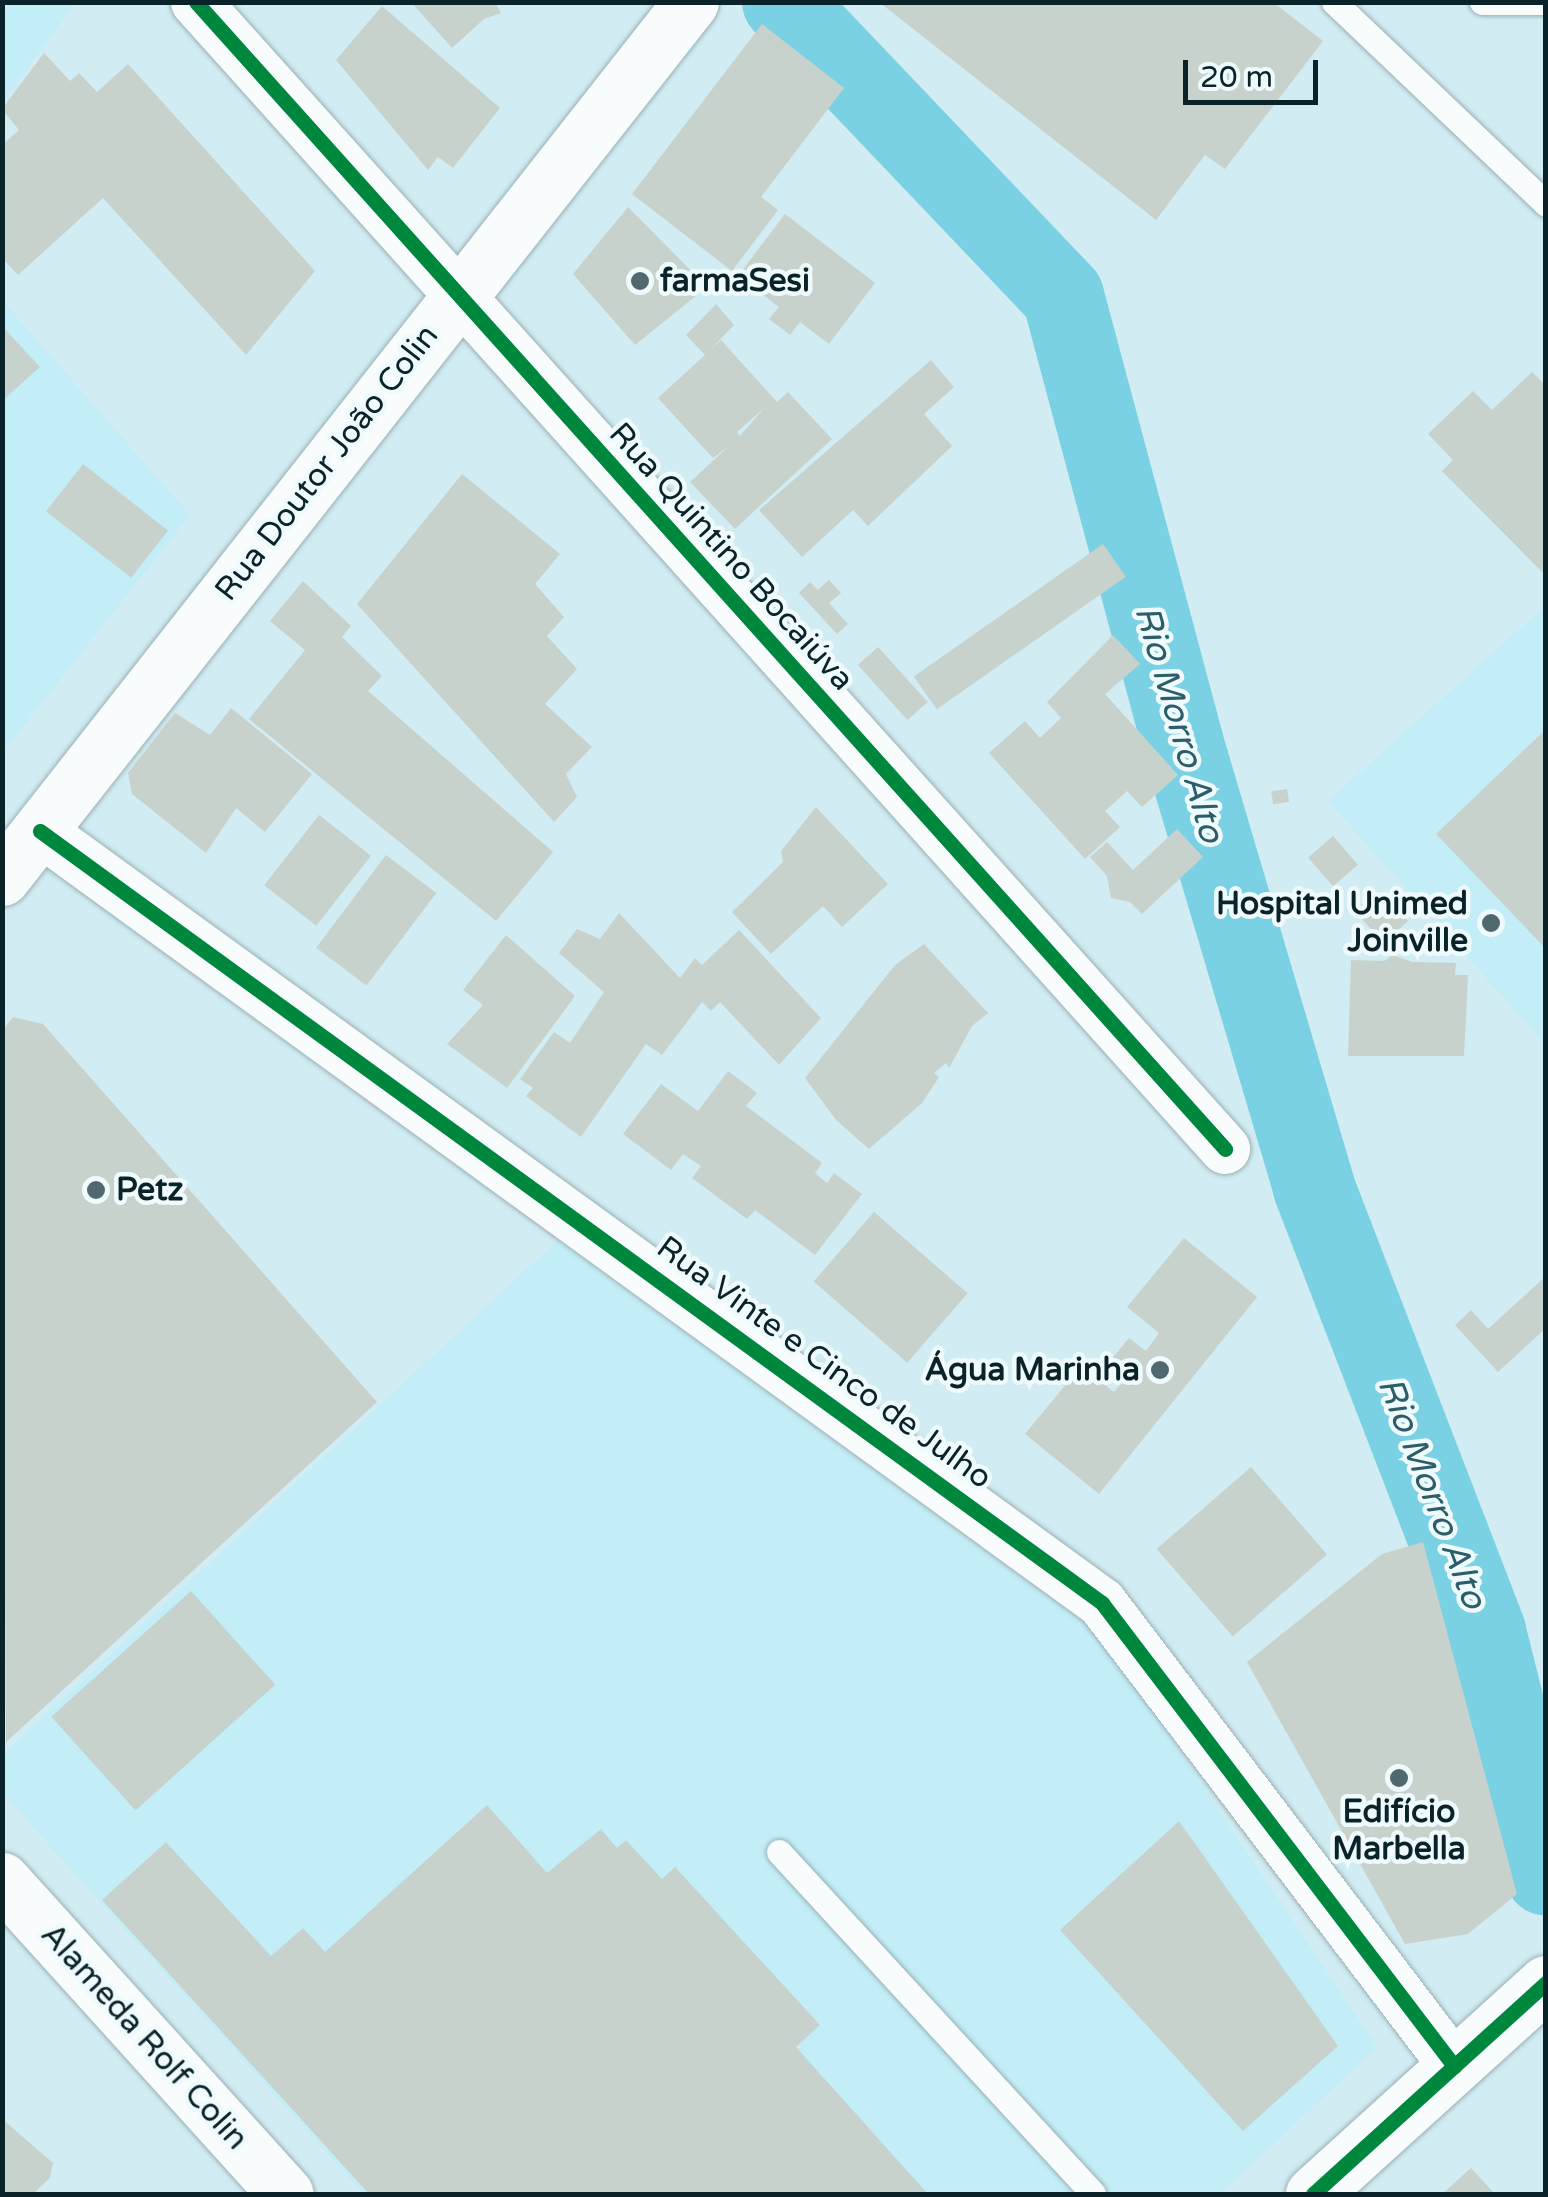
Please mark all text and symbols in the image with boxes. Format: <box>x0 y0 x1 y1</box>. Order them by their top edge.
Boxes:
scale bar <box>1188 40 1323 102</box>
text: 20 m <box>1200 59 1273 96</box>
place label: farmaSesi <box>660 262 810 300</box>
marker: farmaSesi <box>629 270 651 292</box>
street label: Rua Doutor João Colin <box>207 317 447 609</box>
street label: Rua Quintino Bocaiúva <box>601 415 861 699</box>
water label: Rio Morro Alto <box>1125 601 1233 847</box>
place label: Hospital Unimed Joinville <box>1216 886 1468 961</box>
marker: Hospital Unimed Joinville <box>1478 910 1504 936</box>
place label: Petz <box>116 1171 183 1209</box>
marker: Petz <box>85 1179 107 1201</box>
street label: Rua Vinte e Cinco de Julho <box>649 1229 999 1497</box>
place label: Água Marinha <box>924 1351 1140 1389</box>
marker: Água Marinha <box>1149 1359 1171 1381</box>
water label: Rio Morro Alto <box>1369 1371 1495 1615</box>
marker: Edifício Marbella <box>1388 1767 1410 1789</box>
place label: Edifício Marbella <box>1332 1794 1466 1869</box>
street label: Alameda Rolf Colin <box>32 1916 256 2158</box>

